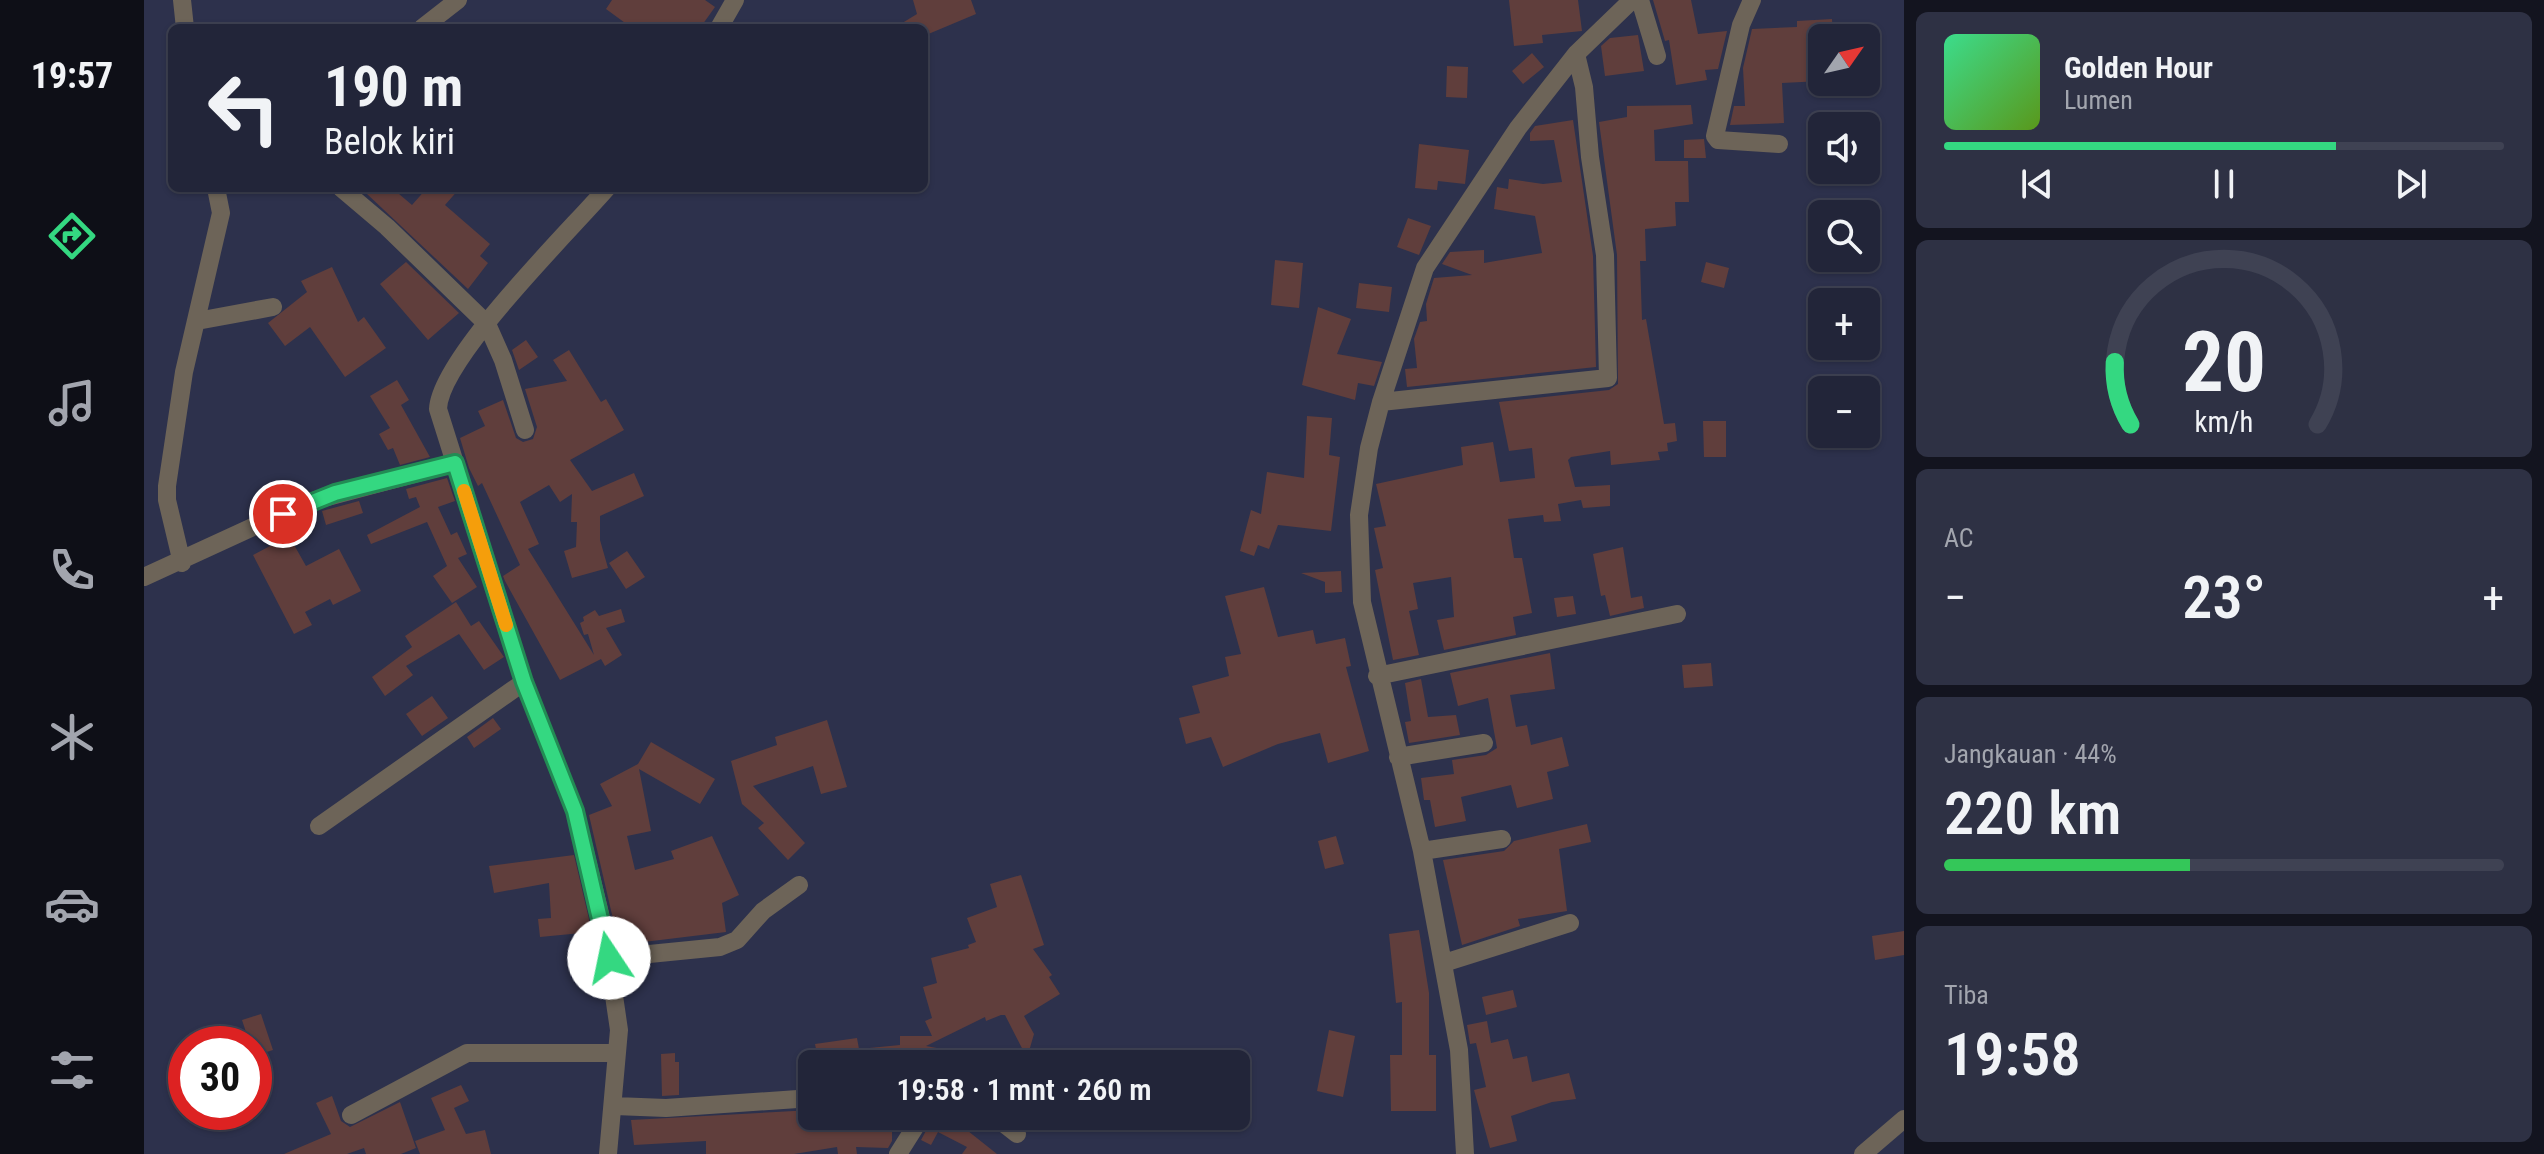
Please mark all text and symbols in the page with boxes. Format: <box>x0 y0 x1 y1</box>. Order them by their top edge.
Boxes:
north arrow <box>1808 24 1880 96</box>
map controls <box>1808 24 1880 448</box>
text: Golden Hour <box>2064 50 2213 85</box>
text: 190 m <box>324 54 463 120</box>
text: 19:57 <box>31 55 113 97</box>
icon: left <box>192 56 296 160</box>
text: Lumen <box>2064 85 2133 115</box>
button: sound <box>1808 112 1880 184</box>
text: Belok kiri <box>324 121 455 163</box>
icon: previous <box>2015 162 2059 206</box>
icon: pause <box>2202 162 2246 206</box>
icon: next <box>2389 162 2433 206</box>
button: search <box>1808 200 1880 272</box>
icon: directions <box>44 208 100 264</box>
button: + <box>1808 288 1880 360</box>
text: 20 <box>2182 313 2266 410</box>
icon: music <box>44 375 100 431</box>
button: − <box>1808 376 1880 448</box>
text: km/h <box>2195 405 2253 439</box>
pin <box>249 480 317 548</box>
icon: arrive <box>261 492 305 536</box>
text: AC <box>1944 523 1974 553</box>
icon: phone <box>44 542 100 598</box>
text: 23° <box>2182 562 2266 633</box>
text: − <box>1944 572 1966 624</box>
text: + <box>2482 572 2504 624</box>
icon: climate <box>44 709 100 765</box>
text: Jangkauan · 44% <box>1944 739 2117 769</box>
text: 220 km <box>1944 778 2121 849</box>
icon: car <box>44 876 100 932</box>
position arrow <box>567 916 651 1000</box>
text: Tiba <box>1944 980 1989 1010</box>
text: 19:58 <box>1944 1019 2081 1090</box>
speed limit sign: 30 <box>168 1026 272 1130</box>
icon: filters <box>44 1042 100 1098</box>
text: 19:58 · 1 mnt · 260 m <box>896 1072 1152 1107</box>

